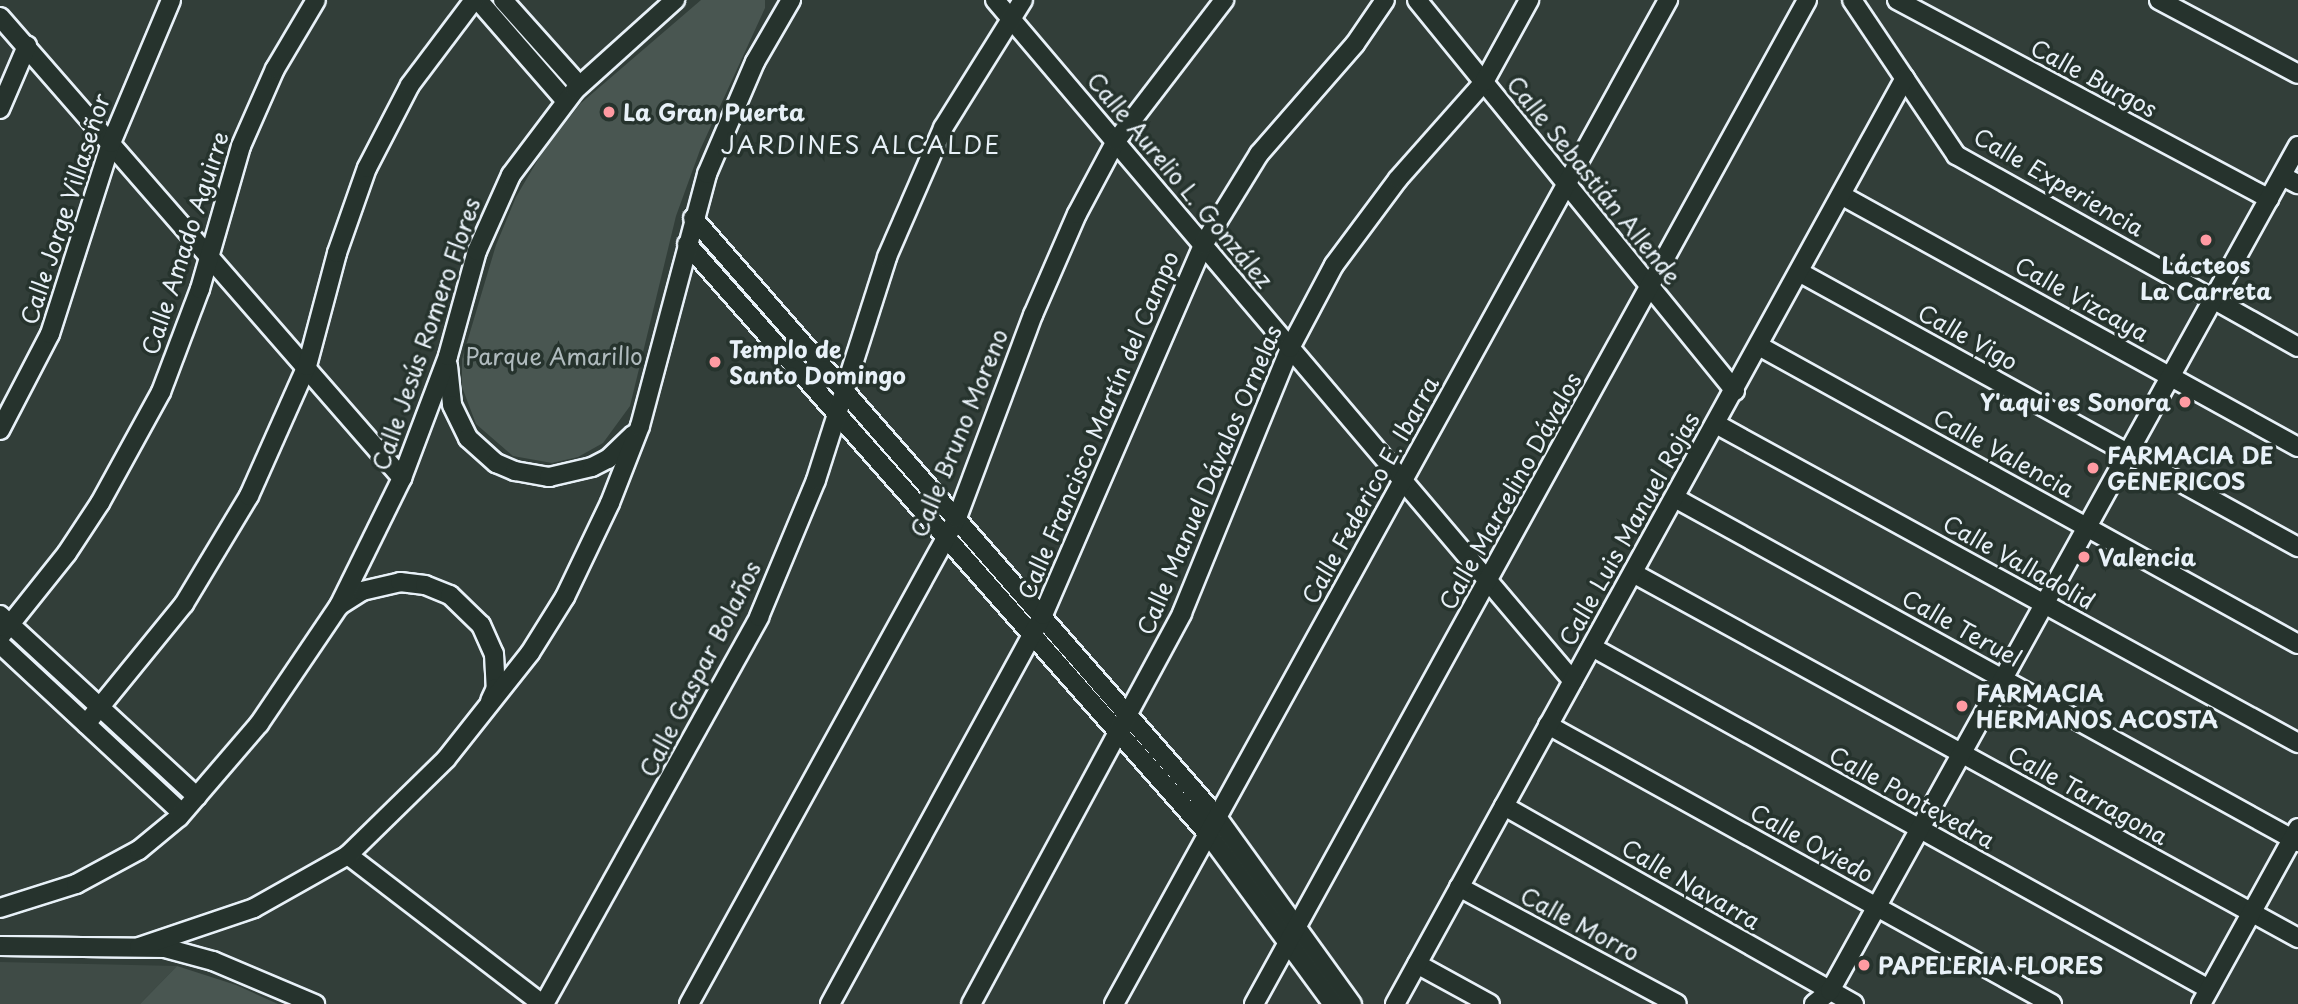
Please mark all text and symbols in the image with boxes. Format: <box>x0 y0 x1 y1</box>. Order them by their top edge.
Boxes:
street label: Calle Burgos <box>2026 33 2162 123</box>
street label: Calle Aurelio L. González <box>1081 65 1279 295</box>
street label: Calle Sebastián Allende <box>1502 71 1686 289</box>
street label: Calle Jorge Villaseñor <box>14 90 116 328</box>
place label: La Gran Puerta <box>623 98 807 126</box>
marker: La Gran Puerta <box>601 104 617 120</box>
street label: Calle Experiencia <box>1969 122 2149 242</box>
street label: Calle Amado Aguirre <box>136 128 234 358</box>
district label: JARDINES ALCALDE <box>724 131 998 159</box>
street label: Calle Jesús Romero Flores <box>366 194 486 474</box>
marker: Lácteos La Carreta <box>2198 232 2214 248</box>
street label: Calle Francisco Martín del Campo <box>1011 246 1185 604</box>
street label: Calle Vizcaya <box>2010 251 2154 347</box>
place label: Lácteos La Carreta <box>2141 251 2271 305</box>
street label: Calle Vigo <box>1913 298 2023 376</box>
street label: Calle Manuel Dávalos Ornelas <box>1131 320 1287 640</box>
street label: Calle Bruno Moreno <box>905 325 1013 541</box>
place label: Templo de Santo Domingo <box>729 335 906 389</box>
park label: Parque Amarillo <box>465 342 643 370</box>
marker: Templo de Santo Domingo <box>707 354 723 370</box>
street label: Calle Marcelino Dávalos <box>1434 368 1586 614</box>
street label: Calle Federico E. Ibarra <box>1295 370 1445 610</box>
place label: Y'aqui es Sonora <box>1979 388 2171 416</box>
marker: Y'aqui es Sonora <box>2177 394 2193 410</box>
street label: Calle Valencia <box>1929 403 2079 503</box>
street label: Calle Luis Manuel Rojas <box>1553 407 1705 651</box>
place label: FARMACIA DE GENERICOS <box>2107 441 2275 495</box>
marker: FARMACIA DE GENERICOS <box>2085 460 2101 476</box>
street label: Calle Valladolid <box>1938 509 2100 615</box>
place label: Valencia <box>2098 543 2196 571</box>
marker: Valencia <box>2076 549 2092 565</box>
street label: Calle Gaspar Bolaños <box>634 557 766 781</box>
street label: Calle Teruel <box>1897 584 2027 672</box>
place label: FARMACIA HERMANOS ACOSTA <box>1976 679 2220 733</box>
marker: FARMACIA HERMANOS ACOSTA <box>1954 698 1970 714</box>
street label: Calle Pontevedra <box>1824 740 2000 854</box>
street label: Calle Tarragona <box>2003 740 2173 850</box>
street label: Calle Oviedo <box>1745 798 1879 888</box>
street label: Calle Navarra <box>1617 833 1765 935</box>
street label: Calle Morro <box>1516 881 1644 967</box>
place label: PAPELERIA FLORES <box>1878 951 2105 979</box>
marker: PAPELERIA FLORES <box>1856 957 1872 973</box>

